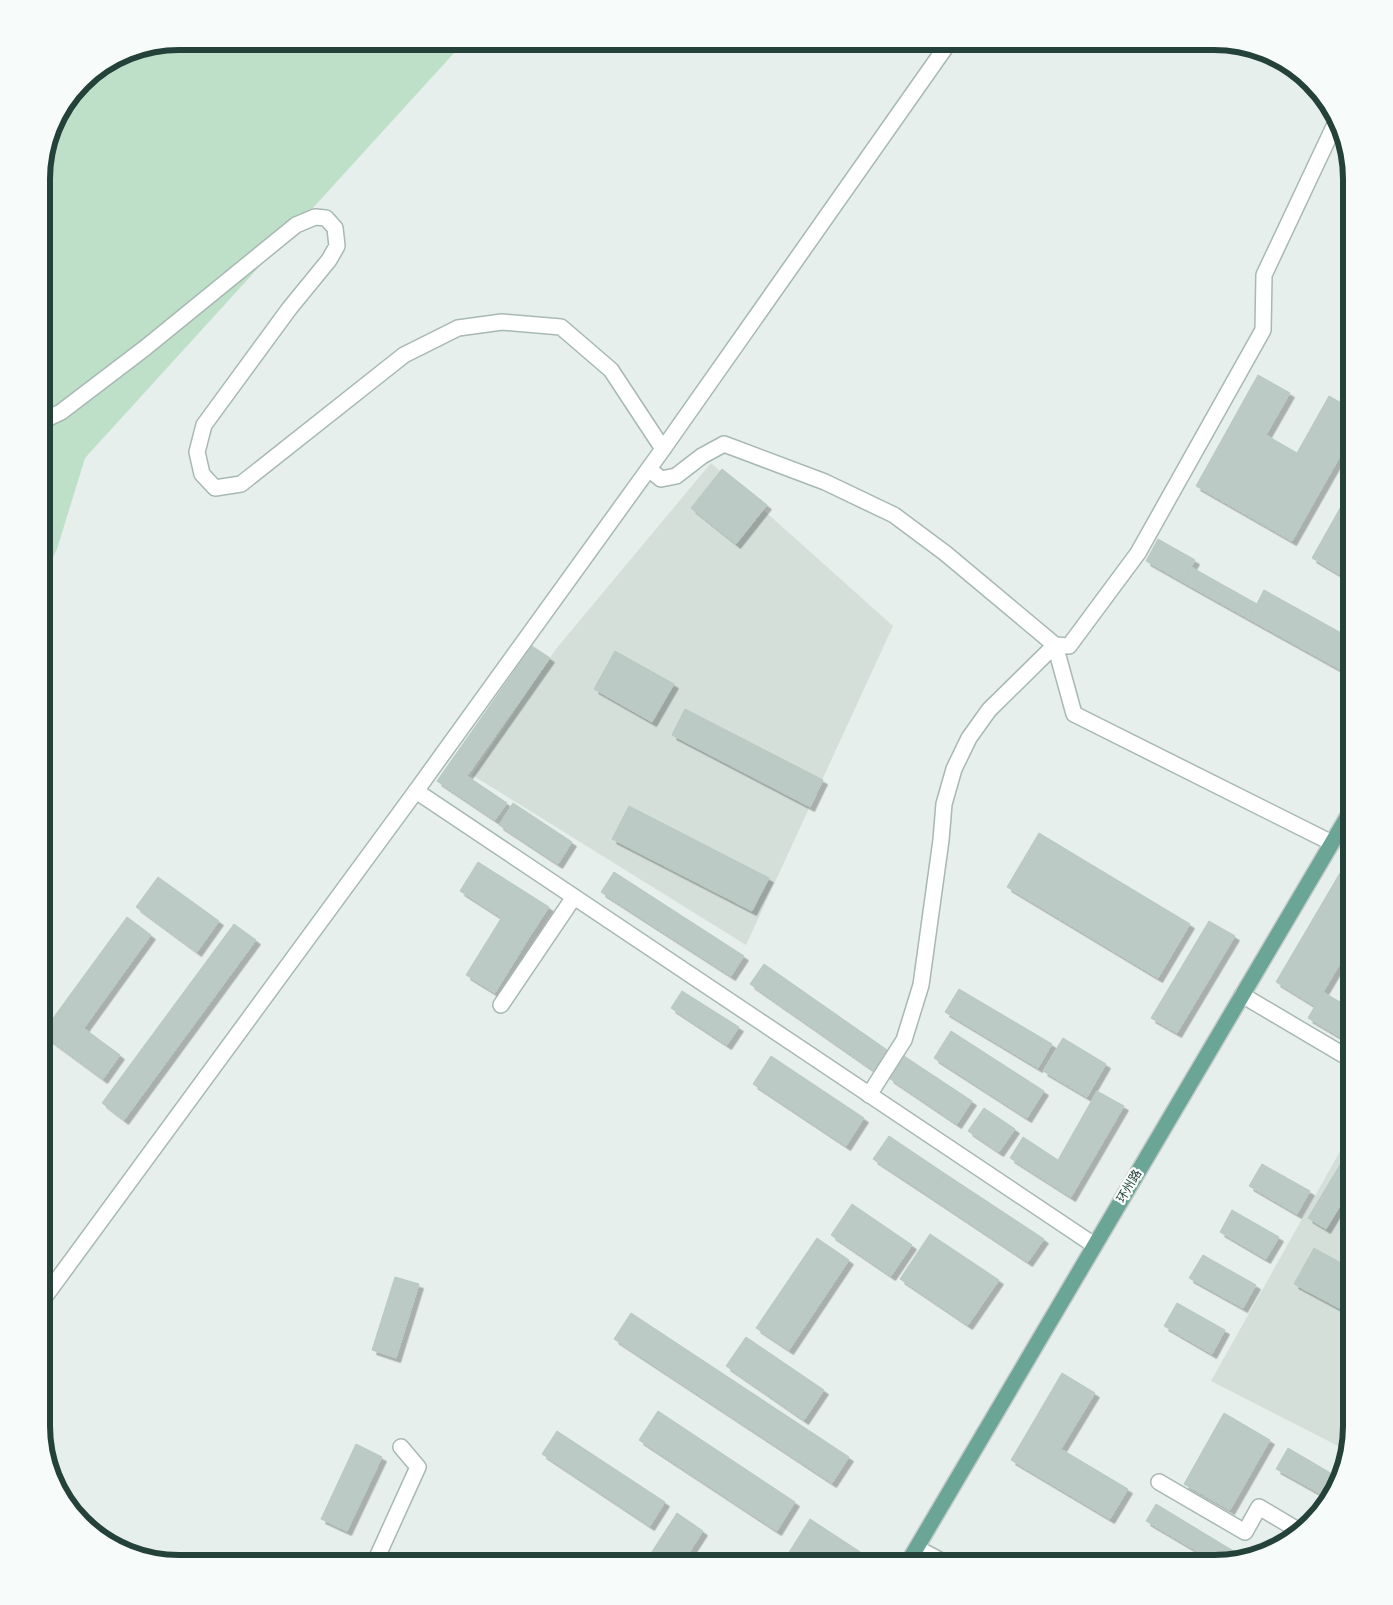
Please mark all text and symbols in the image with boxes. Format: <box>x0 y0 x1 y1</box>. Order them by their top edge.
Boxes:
street label: 环州路 <box>1114 1167 1144 1205</box>

